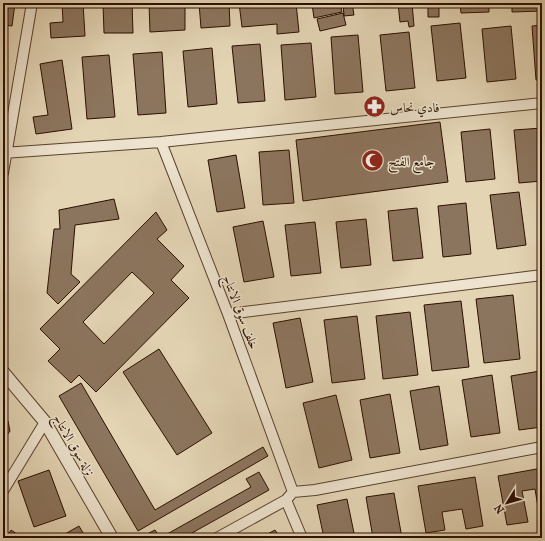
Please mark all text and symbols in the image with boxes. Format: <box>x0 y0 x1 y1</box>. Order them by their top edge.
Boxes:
pharmacy icon: فادي نحاس <box>361 94 387 120</box>
place label: فادي نحاس <box>390 100 440 118</box>
mosque icon: جامع الفتح <box>359 148 385 174</box>
place label: جامع الفتح <box>388 154 435 174</box>
street label: خلف سوق الانتاج <box>216 273 262 353</box>
street label: نزلة سوق الانتاج <box>47 411 98 481</box>
north arrow <box>487 483 527 523</box>
text: N <box>491 501 507 516</box>

